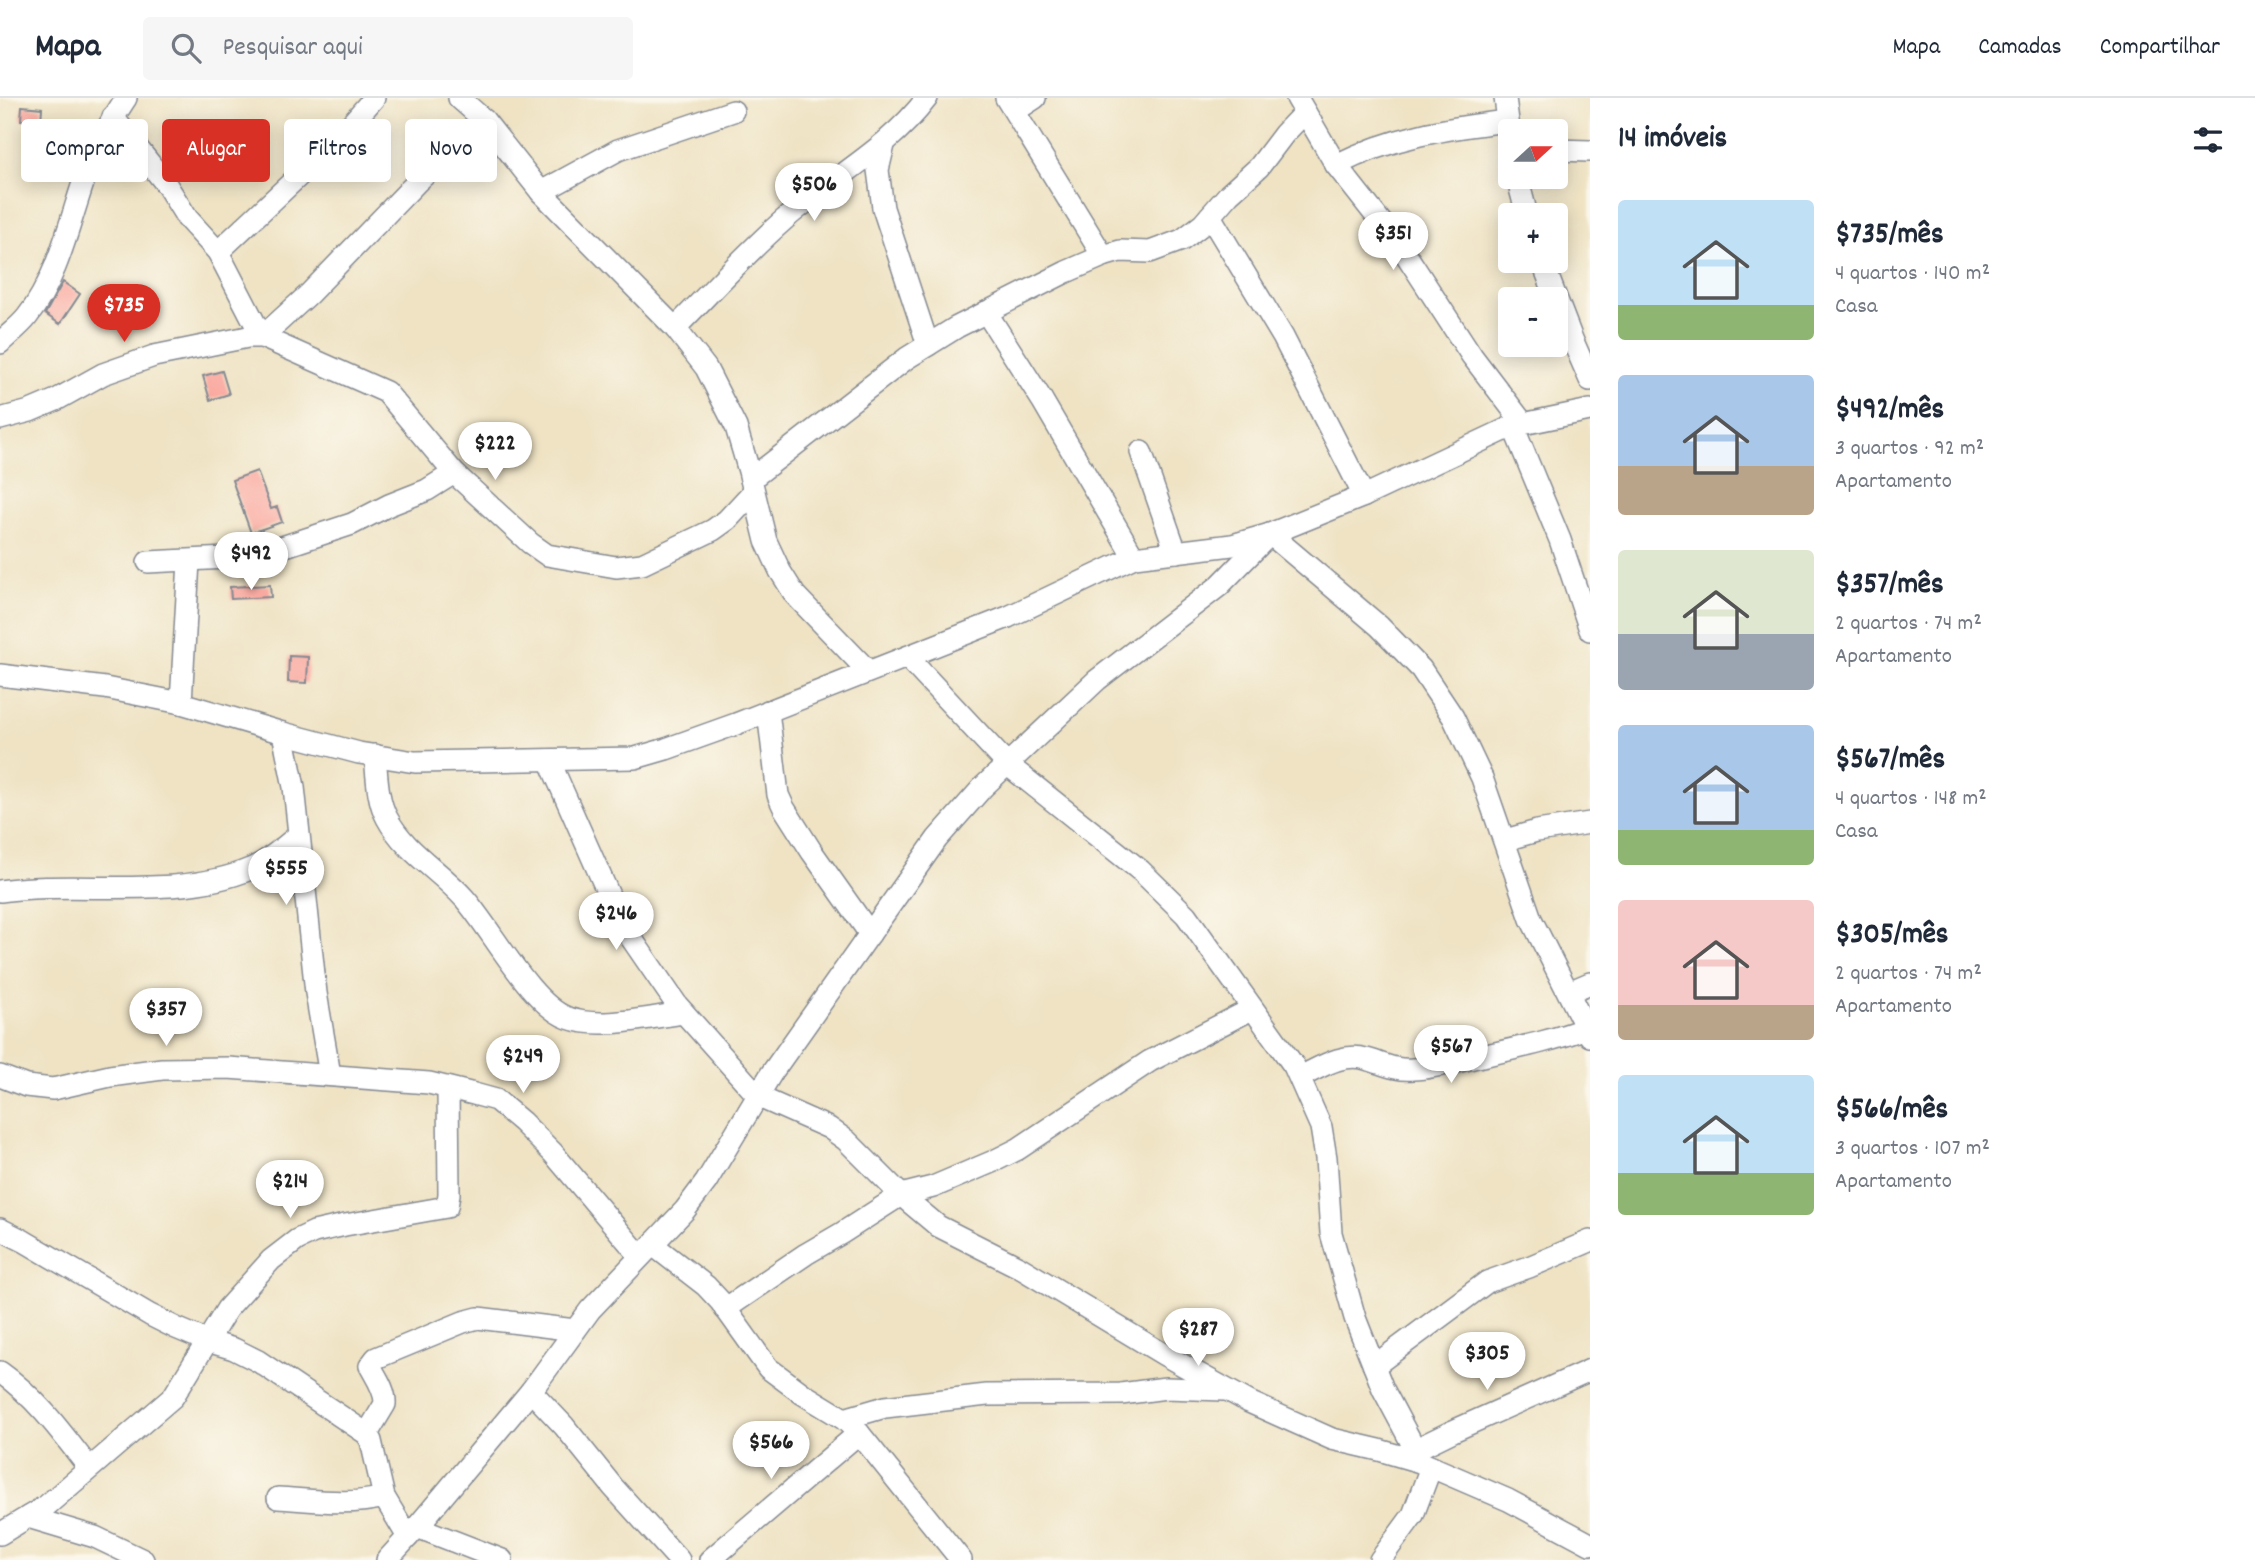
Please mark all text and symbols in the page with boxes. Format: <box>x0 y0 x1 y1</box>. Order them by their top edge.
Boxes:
search box <box>143 17 633 80</box>
text: Mapa <box>35 25 101 72</box>
icon: search <box>167 29 205 67</box>
text: Pesquisar aqui <box>223 30 363 67</box>
text: Mapa <box>1893 31 1940 65</box>
text: Camadas <box>1978 31 2062 65</box>
text: Compartilhar <box>2100 31 2220 65</box>
chip: Comprar <box>21 119 148 182</box>
chip: Alugar <box>162 119 270 182</box>
chip: Filtros <box>284 119 391 182</box>
chip: Novo <box>405 119 497 182</box>
north arrow <box>1498 119 1568 189</box>
map controls <box>1498 119 1568 357</box>
text: 14 imóveis <box>1618 119 1727 162</box>
icon: filters <box>2189 121 2227 159</box>
pin: $506 <box>773 164 855 223</box>
text: $506 <box>791 169 837 202</box>
button: + <box>1498 203 1568 273</box>
pin: $351 <box>1352 212 1434 272</box>
text: $735/mês <box>1835 215 1944 258</box>
text: $351 <box>1374 218 1412 251</box>
icon: home <box>1674 228 1758 312</box>
text: 4 quartos · 140 m² <box>1835 258 1990 291</box>
pin: $735 <box>83 285 165 344</box>
button: − <box>1498 287 1568 357</box>
text: $735 <box>103 290 145 323</box>
text: Casa <box>1835 291 1878 324</box>
text: $492/mês <box>1835 390 1944 433</box>
icon: home <box>1674 403 1758 487</box>
pin: $222 <box>454 422 536 482</box>
text: $222 <box>474 428 516 461</box>
text: 3 quartos · 92 m² <box>1835 433 1984 466</box>
text: Apartamento <box>1835 466 1952 499</box>
pin: $492 <box>210 532 292 592</box>
text: $492 <box>230 538 272 571</box>
text: $357/mês <box>1835 565 1944 608</box>
icon: home <box>1674 578 1758 662</box>
text: 2 quartos · 74 m² <box>1835 608 1982 641</box>
text: Apartamento <box>1835 641 1952 674</box>
text: $567/mês <box>1835 740 1945 783</box>
icon: home <box>1674 753 1758 837</box>
text: 4 quartos · 148 m² <box>1835 783 1987 816</box>
text: Casa <box>1835 816 1878 849</box>
pin: $555 <box>245 848 327 907</box>
text: $555 <box>264 853 308 886</box>
pin: $246 <box>575 892 657 952</box>
text: $246 <box>595 898 637 931</box>
text: $305/mês <box>1835 915 1949 958</box>
icon: home <box>1674 928 1758 1012</box>
text: 2 quartos · 74 m² <box>1835 958 1982 991</box>
pin: $357 <box>125 988 207 1048</box>
text: Apartamento <box>1835 991 1952 1024</box>
text: $357 <box>145 994 187 1027</box>
pin: $567 <box>1410 1026 1492 1085</box>
text: $567 <box>1430 1031 1472 1064</box>
pin: $249 <box>482 1035 564 1095</box>
text: $249 <box>502 1041 544 1074</box>
text: $566/mês <box>1835 1090 1948 1133</box>
icon: home <box>1674 1103 1758 1187</box>
text: 3 quartos · 107 m² <box>1835 1133 1990 1166</box>
pin: $214 <box>249 1160 331 1220</box>
text: $214 <box>272 1166 308 1199</box>
text: Apartamento <box>1835 1166 1952 1199</box>
pin: $287 <box>1157 1308 1239 1368</box>
text: $287 <box>1178 1314 1218 1347</box>
pin: $305 <box>1446 1332 1528 1392</box>
text: $305 <box>1464 1338 1510 1371</box>
pin: $566 <box>730 1422 812 1481</box>
text: $566 <box>749 1427 793 1460</box>

